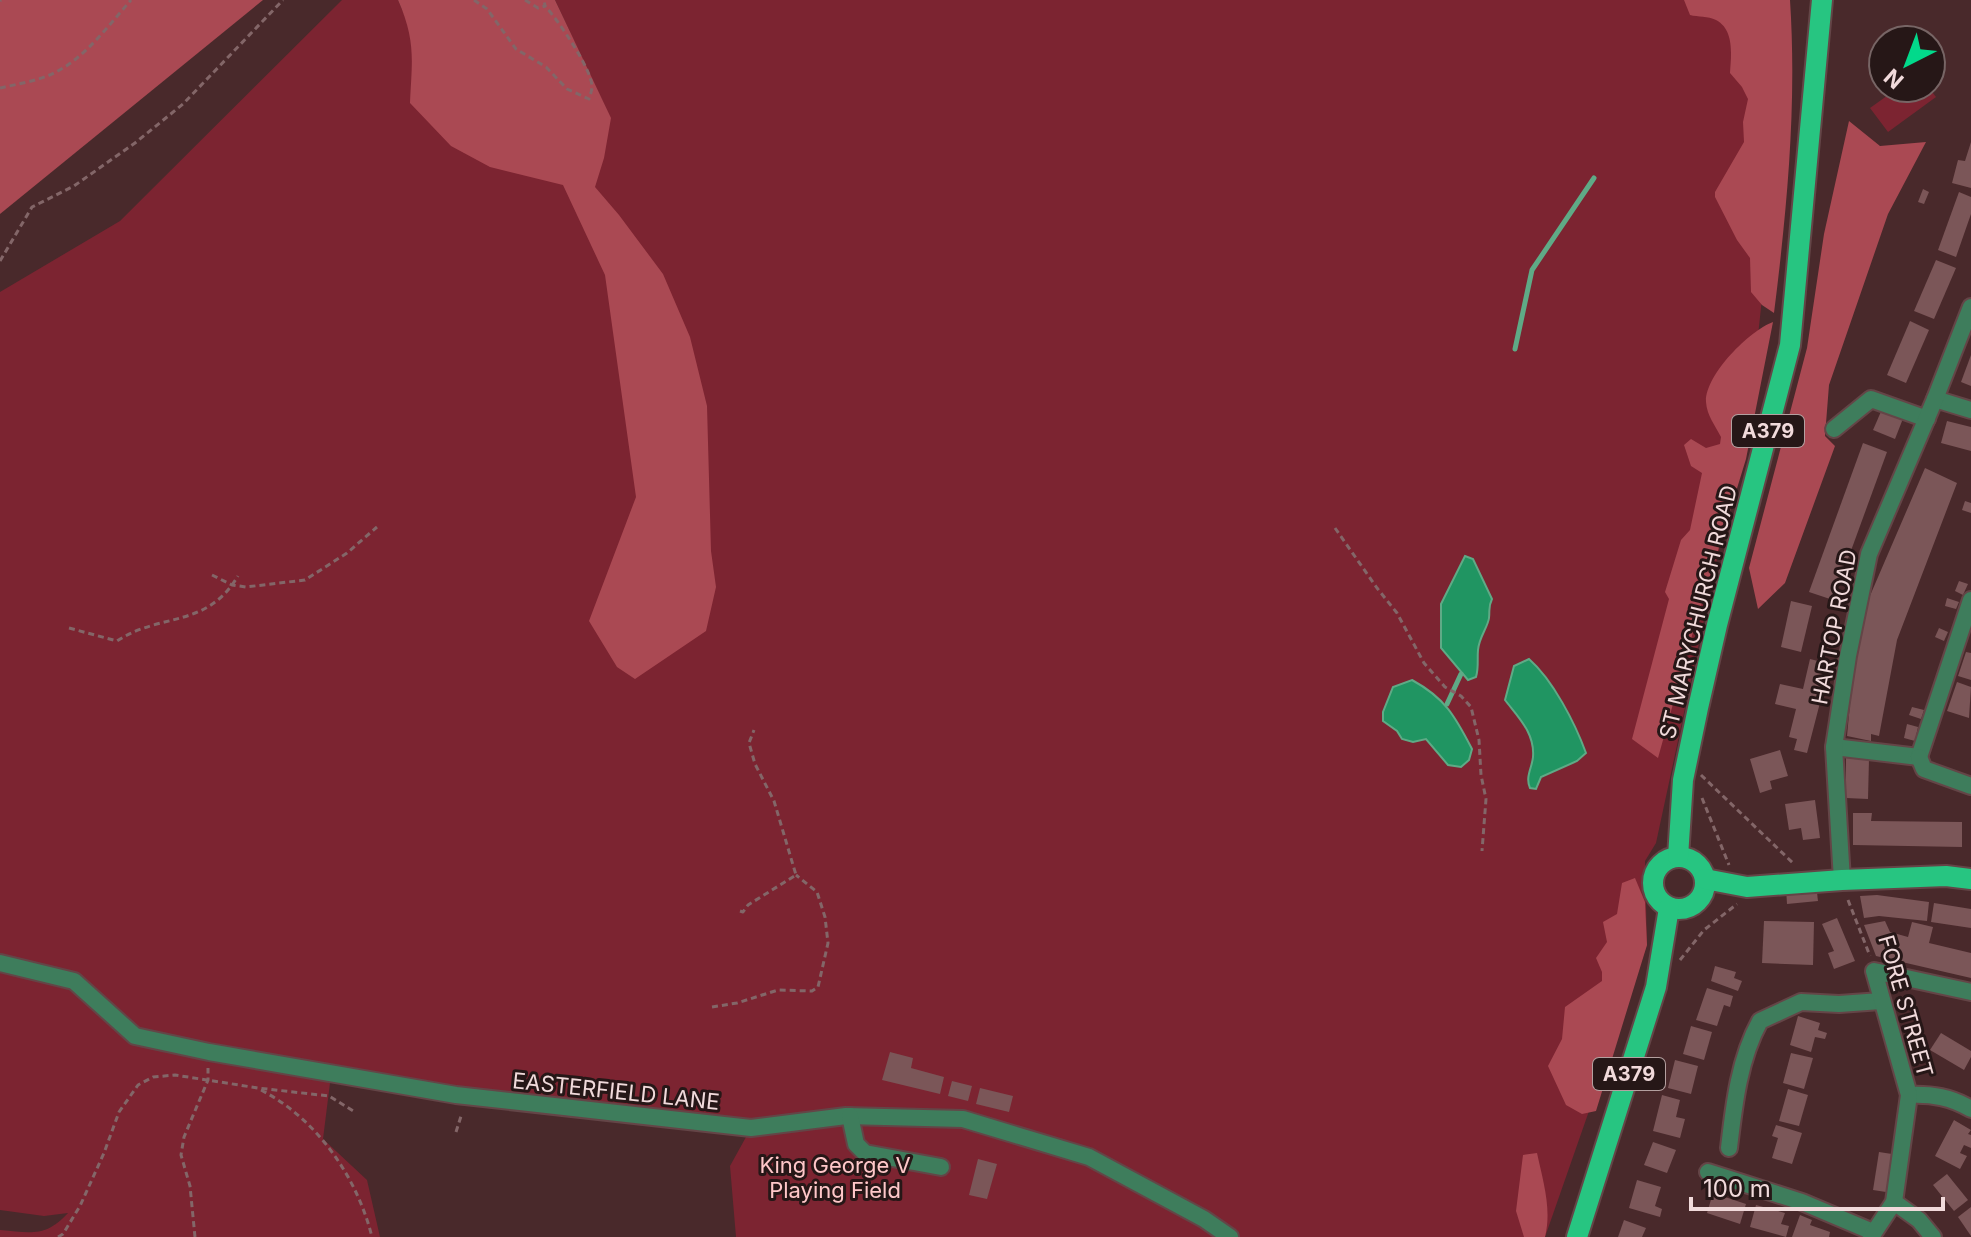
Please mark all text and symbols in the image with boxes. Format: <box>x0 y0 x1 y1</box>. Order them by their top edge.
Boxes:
north arrow <box>1867 24 1947 104</box>
text: N <box>1879 64 1909 94</box>
road number: A379 <box>1732 415 1804 447</box>
street label: ST MARYCHURCH ROAD <box>1654 483 1742 741</box>
street label: HARTOP ROAD <box>1806 547 1862 707</box>
street label: FORE STREET <box>1873 932 1939 1080</box>
road number: A379 <box>1593 1058 1665 1090</box>
street label: EASTERFIELD LANE <box>511 1067 721 1115</box>
park label: King George V Playing Field <box>759 1152 911 1203</box>
scale bar <box>1691 1161 1943 1211</box>
text: 100 m <box>1703 1174 1771 1203</box>

